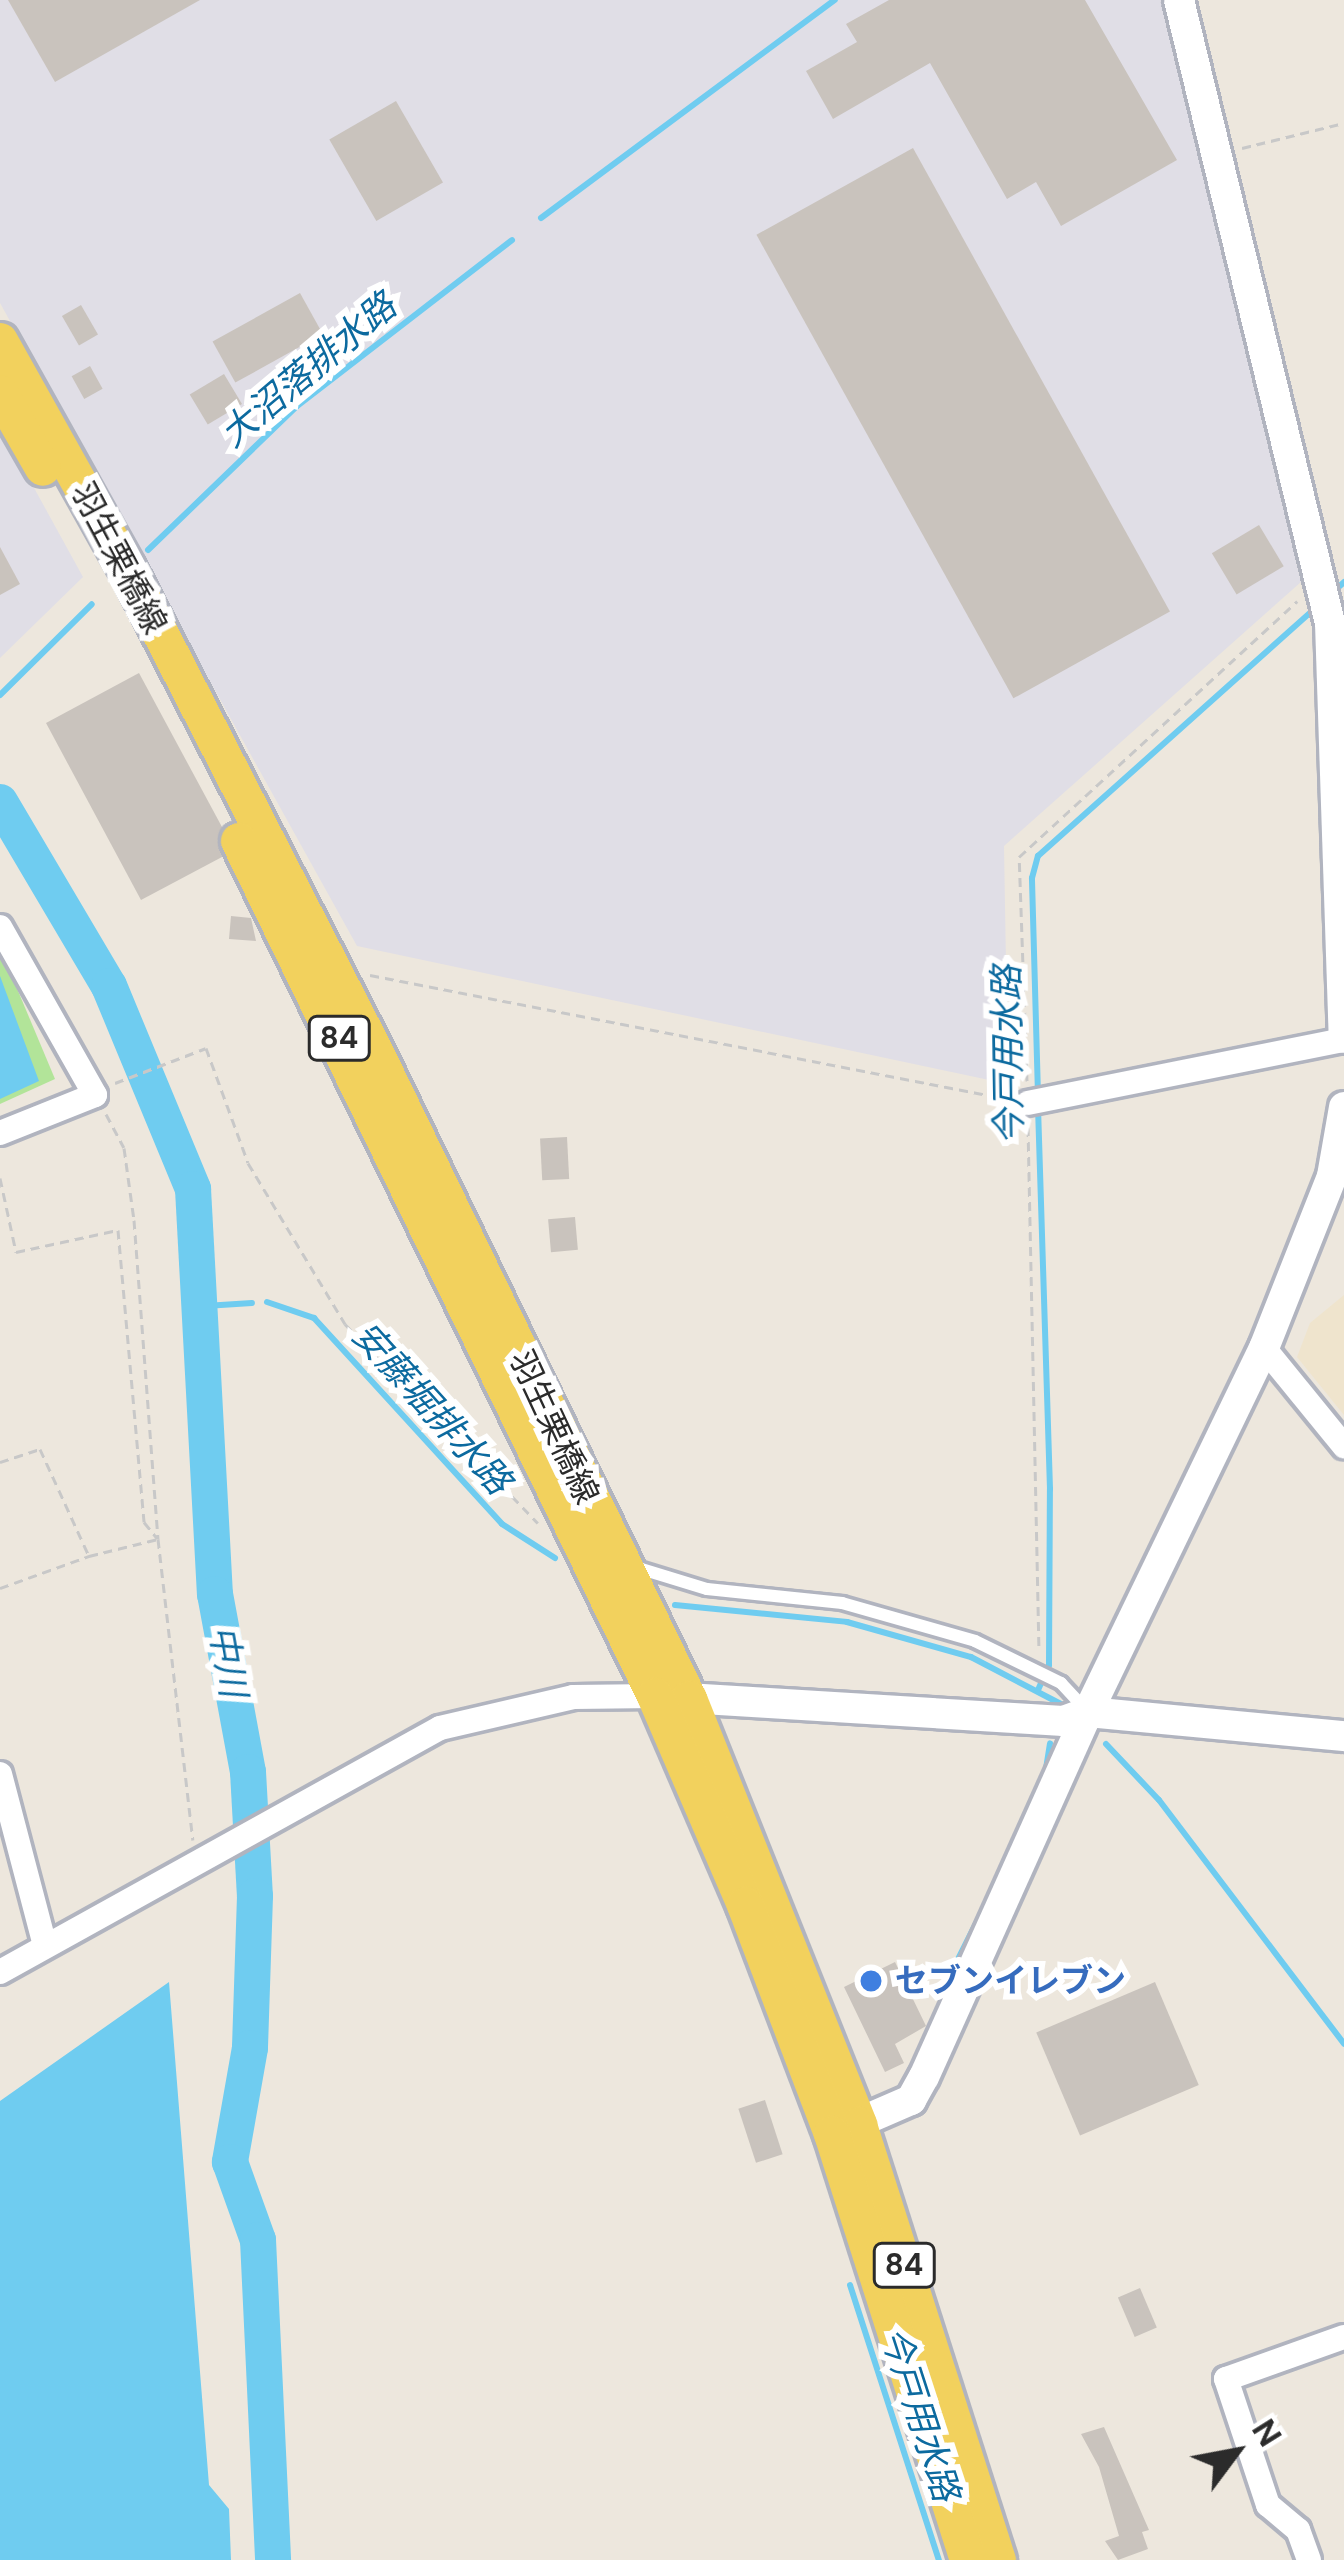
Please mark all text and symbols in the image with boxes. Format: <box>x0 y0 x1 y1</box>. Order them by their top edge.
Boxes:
water label: 大沼落排水路 <box>211 284 405 456</box>
street label: 羽生栗橋線 <box>63 476 175 640</box>
water label: 今戸用水路 <box>985 965 1031 1145</box>
road number: 84 <box>306 1014 372 1062</box>
water label: 安藤堀排水路 <box>344 1313 520 1503</box>
street label: 羽生栗橋線 <box>501 1344 607 1510</box>
water label: 中川 <box>200 1622 256 1700</box>
place label: セブンイレブン <box>895 1961 1126 2001</box>
marker: セブンイレブン <box>858 1968 884 1994</box>
road number: 84 <box>871 2241 937 2289</box>
water label: 今戸用水路 <box>872 2322 968 2506</box>
north arrow <box>1176 2392 1296 2512</box>
text: N <box>1242 2411 1292 2454</box>

